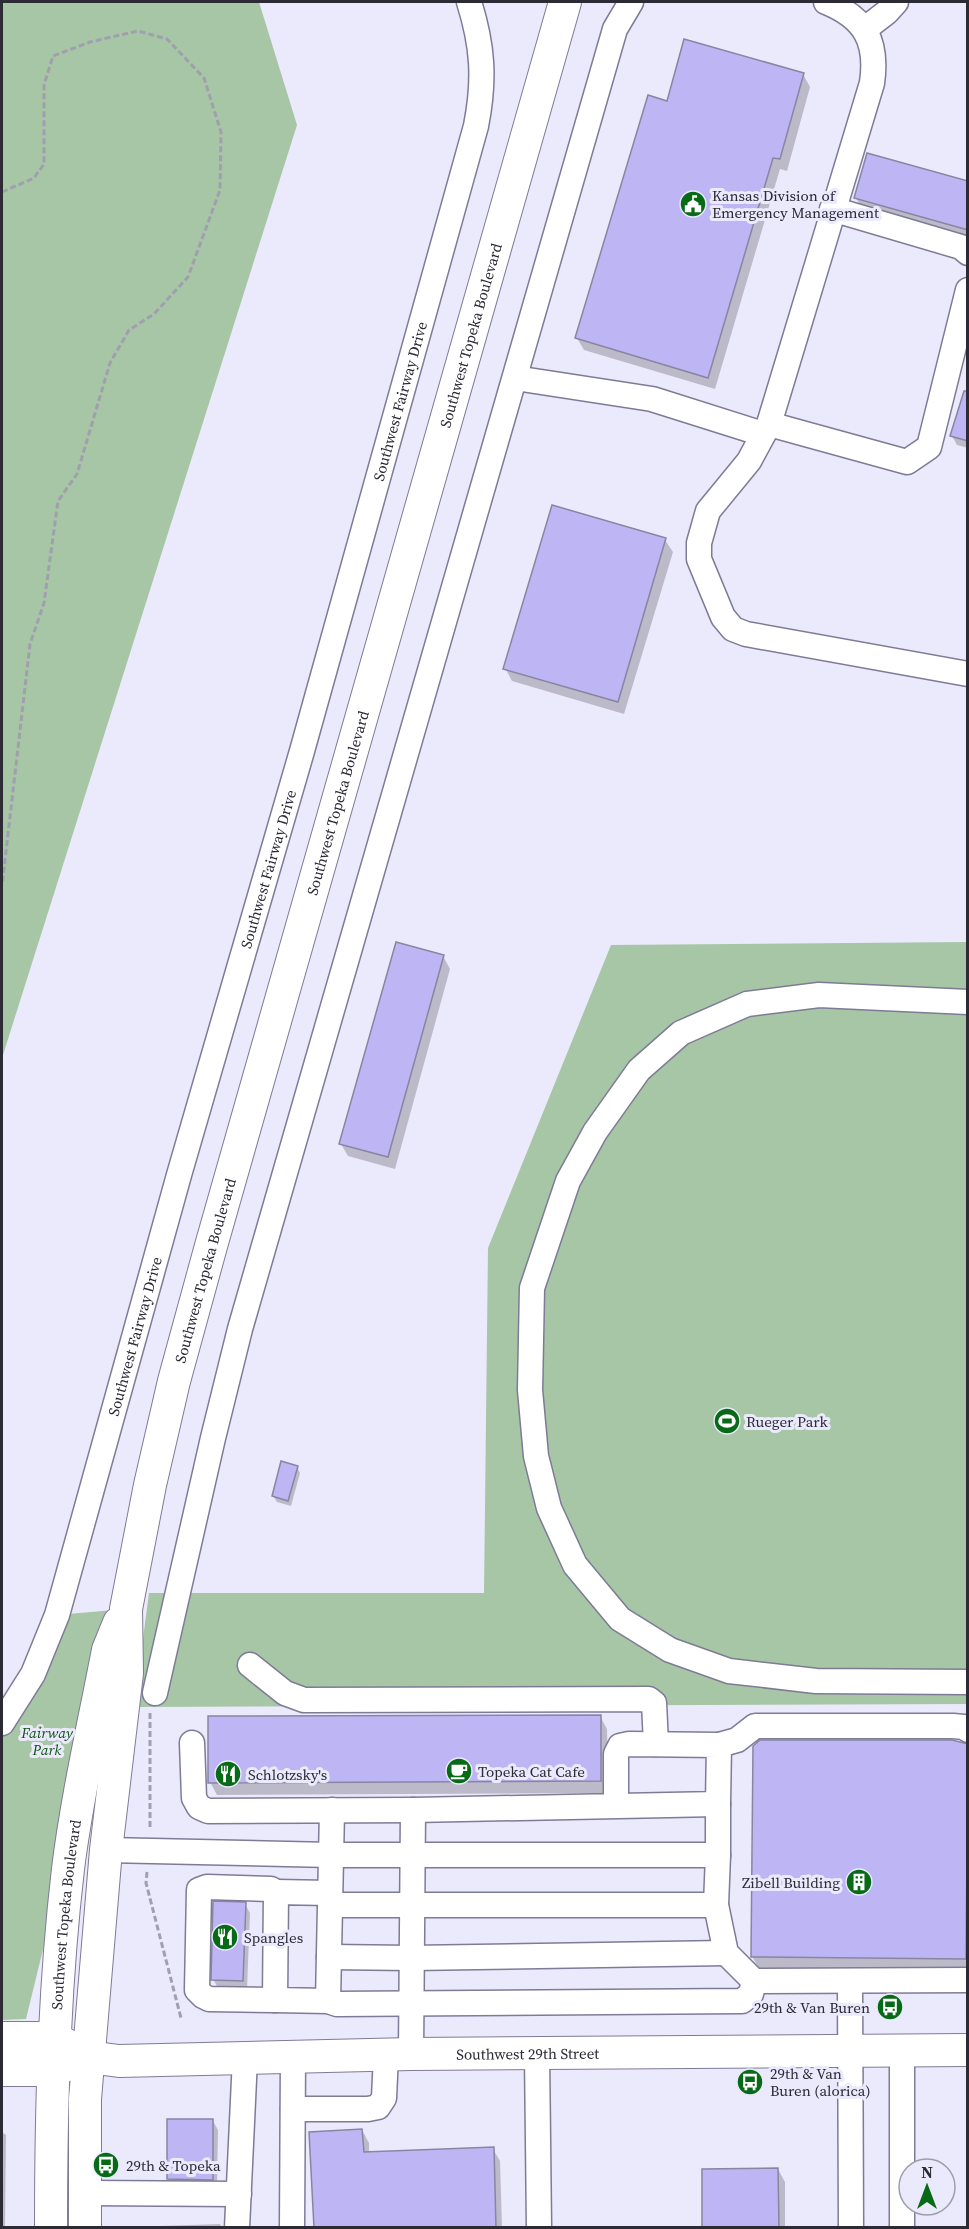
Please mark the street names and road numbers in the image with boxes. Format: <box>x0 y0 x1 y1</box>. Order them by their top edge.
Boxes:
street label: Southwest Topeka Boulevard <box>434 240 507 430</box>
street label: Southwest Fairway Drive <box>367 319 432 483</box>
street label: Southwest Topeka Boulevard <box>301 708 374 898</box>
street label: Southwest Fairway Drive <box>235 787 301 951</box>
street label: Southwest Topeka Boulevard <box>169 1175 240 1365</box>
street label: Southwest Fairway Drive <box>102 1254 166 1418</box>
street label: Southwest Topeka Boulevard <box>46 1817 86 2010</box>
street label: Southwest 29th Street <box>456 2042 599 2064</box>

